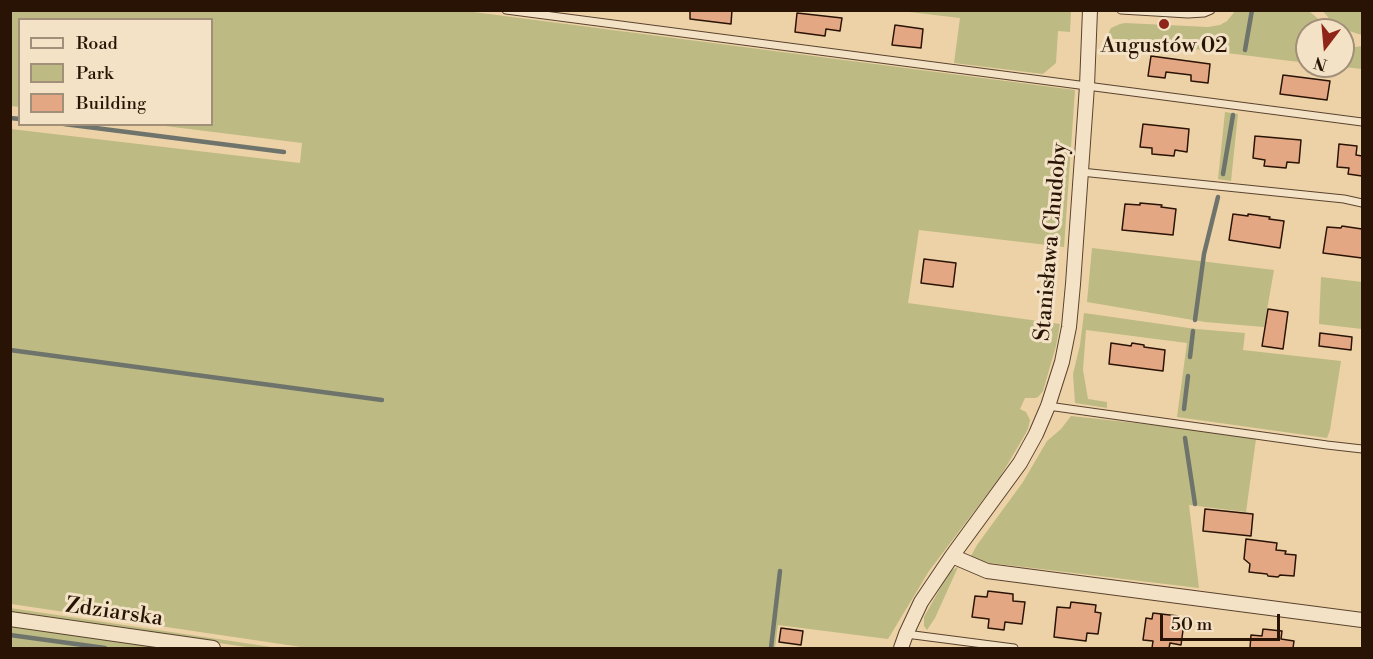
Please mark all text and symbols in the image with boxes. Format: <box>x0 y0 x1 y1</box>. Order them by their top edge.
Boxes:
marker: Augustów 02 <box>1157 17 1171 31</box>
legend <box>18 18 213 126</box>
north arrow <box>1295 18 1355 78</box>
text: Road <box>76 32 118 55</box>
place label: Augustów 02 <box>1100 34 1228 60</box>
text: N <box>1312 52 1329 75</box>
text: Park <box>76 62 113 85</box>
text: Building <box>76 92 146 115</box>
street label: Stanisława Chudoby <box>1030 142 1074 342</box>
street label: Zdziarska <box>64 593 164 633</box>
scale bar <box>1163 602 1283 640</box>
text: 50 m <box>1171 613 1212 636</box>

